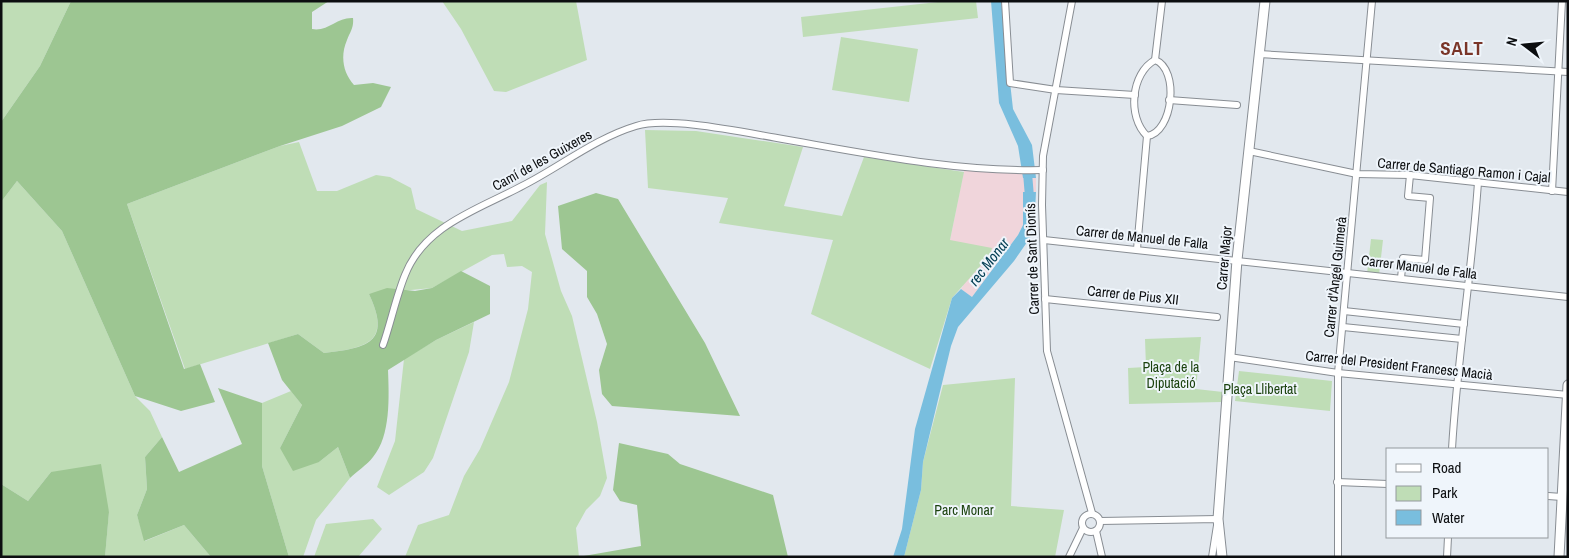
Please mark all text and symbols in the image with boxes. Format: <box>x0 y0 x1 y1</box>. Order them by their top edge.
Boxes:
north arrow <box>1499 20 1549 70</box>
district label: SALT <box>1440 35 1484 61</box>
text: N <box>1502 35 1521 48</box>
street label: Camí de les Guixeres <box>489 125 595 195</box>
street label: Carrer de Santiago Ramon i Cajal <box>1377 153 1551 187</box>
street label: Carrer de Sant Dionís <box>1021 203 1043 315</box>
street label: Carrer d'Àngel Guimerà <box>1320 215 1350 338</box>
street label: Carrer de Manuel de Falla <box>1075 221 1210 253</box>
street label: Carrer Major <box>1212 225 1236 291</box>
water label: rec Monar <box>963 233 1014 290</box>
street label: Carrer Manuel de Falla <box>1360 251 1479 283</box>
street label: Carrer de Pius XII <box>1086 281 1180 309</box>
street label: Carrer del President Francesc Macià <box>1304 346 1494 384</box>
park label: Plaça de la Diputació <box>1143 358 1200 392</box>
park label: Plaça Llibertat <box>1223 380 1297 398</box>
legend <box>1386 448 1549 538</box>
text: Road <box>1432 457 1461 478</box>
text: Park <box>1432 482 1458 503</box>
park label: Parc Monar <box>934 501 994 519</box>
text: Water <box>1432 507 1464 528</box>

